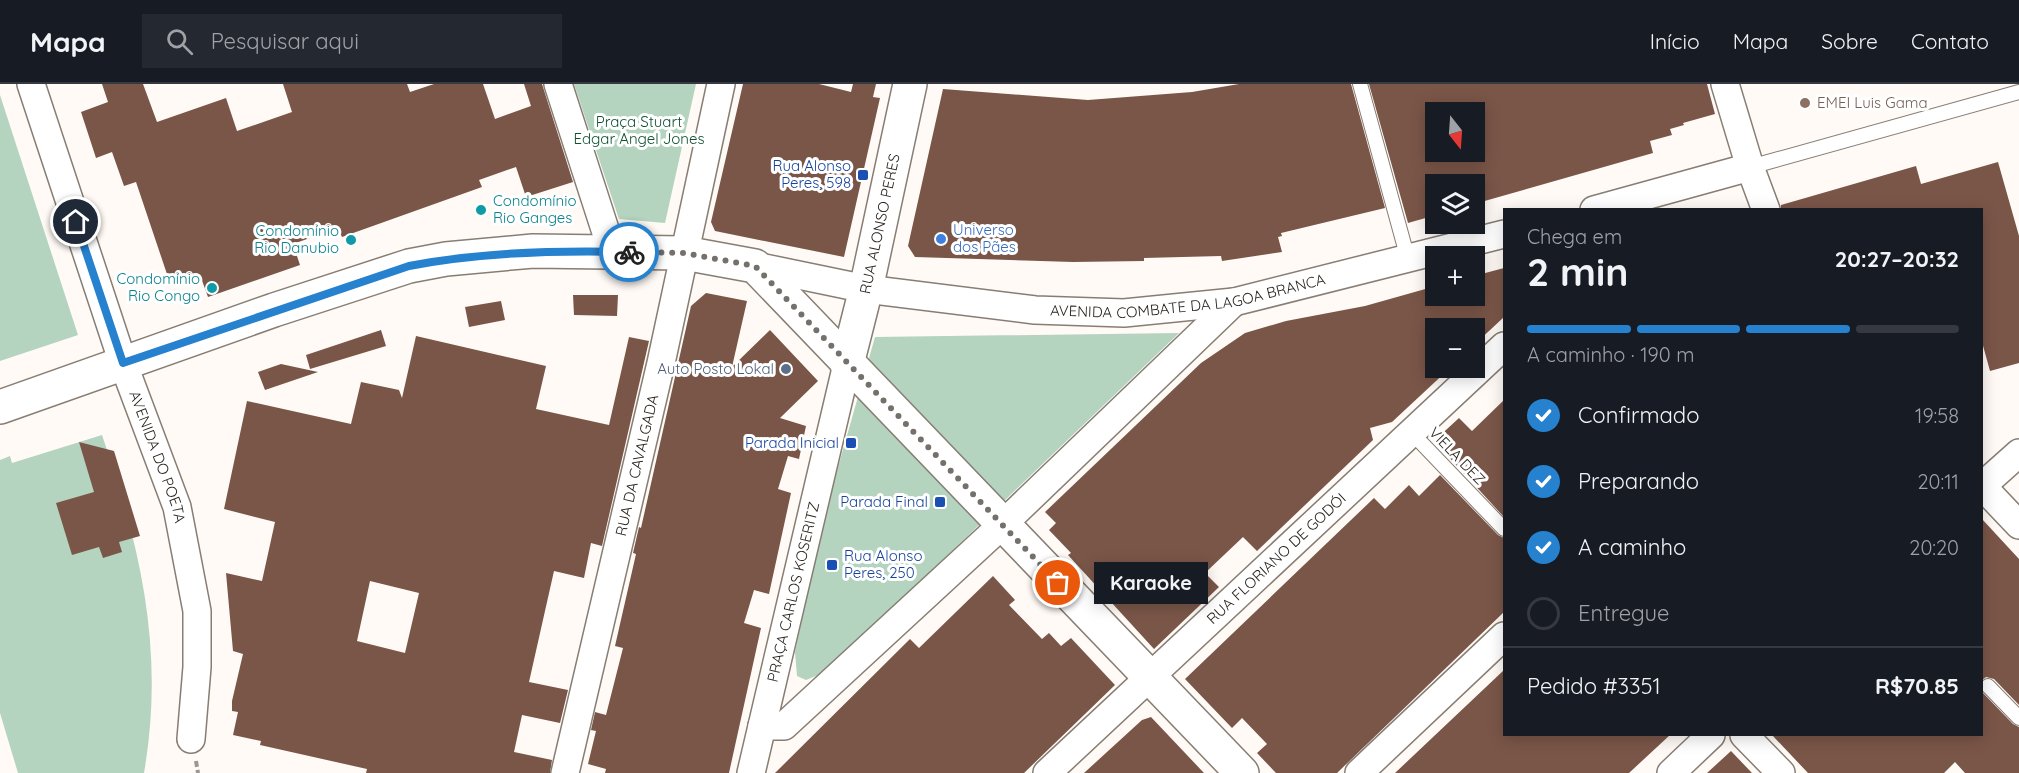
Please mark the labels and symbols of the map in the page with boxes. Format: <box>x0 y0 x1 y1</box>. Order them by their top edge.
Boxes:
place label: EMEI Luis Gama <box>1817 93 1928 112</box>
marker: EMEI Luis Gama <box>1798 96 1812 110</box>
north arrow <box>1425 102 1485 162</box>
park label: Praça Stuart Edgar Angel Jones <box>573 112 705 148</box>
street label: RUA ALONSO PERES <box>855 152 904 296</box>
place label: Rua Alonso Peres, 598 <box>773 156 851 192</box>
marker: Rua Alonso Peres, 598 <box>856 168 870 182</box>
place label: Condomínio Rio Ganges <box>493 191 577 227</box>
pin <box>50 196 101 247</box>
marker: Condomínio Rio Ganges <box>474 203 488 217</box>
place label: Universo dos Pães <box>953 220 1016 256</box>
place label: Condomínio Rio Danubio <box>254 221 339 257</box>
courier <box>599 222 659 282</box>
marker: Universo dos Pães <box>934 232 948 246</box>
marker: Condomínio Rio Danubio <box>344 233 358 247</box>
place label: Condomínio Rio Congo <box>116 269 200 305</box>
street label: AVENIDA COMBATE DA LAGOA BRANCA <box>1050 269 1327 322</box>
marker: Condomínio Rio Congo <box>205 281 219 295</box>
place label: Auto Posto Lokal <box>657 359 774 378</box>
marker: Auto Posto Lokal <box>779 362 793 376</box>
street label: AVENIDA DO POETA <box>125 388 190 525</box>
street label: RUA DA CAVALGADA <box>611 392 662 538</box>
street label: VIELA DEZ <box>1425 423 1490 489</box>
place label: Parada Inicial <box>745 433 839 452</box>
marker: Parada Inicial <box>844 436 858 450</box>
street label: RUA FLORIANO DE GODÓI <box>1202 489 1350 628</box>
place label: Parada Final <box>840 492 928 511</box>
marker: Parada Final <box>933 495 947 509</box>
street label: PRAÇA CARLOS KOSERITZ <box>763 500 823 684</box>
place label: Rua Alonso Peres, 250 <box>844 546 922 582</box>
pin <box>1032 557 1083 608</box>
marker: Rua Alonso Peres, 250 <box>825 558 839 572</box>
callout: Karaoke <box>1094 562 1208 604</box>

